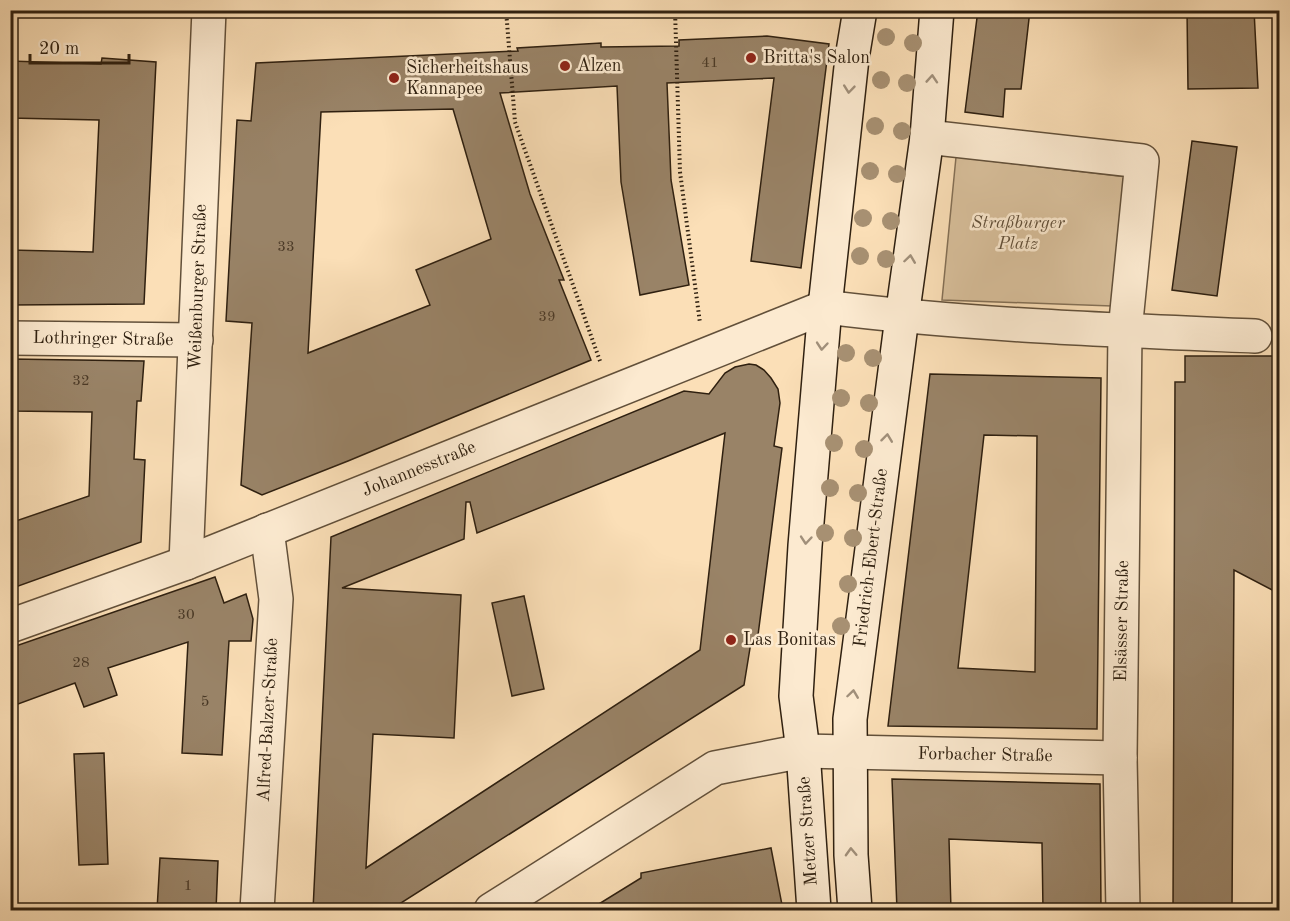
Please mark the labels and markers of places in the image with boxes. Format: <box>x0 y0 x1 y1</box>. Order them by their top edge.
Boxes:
place label: Britta's Salon <box>763 49 870 67</box>
marker: Britta's Salon <box>744 51 758 65</box>
place label: Alzen <box>577 57 622 75</box>
place label: Sicherheitshaus Kannapee <box>406 59 529 98</box>
marker: Alzen <box>558 59 572 73</box>
marker: Sicherheitshaus Kannapee <box>387 71 401 85</box>
place label: Las Bonitas <box>743 631 836 649</box>
marker: Las Bonitas <box>724 633 738 647</box>

